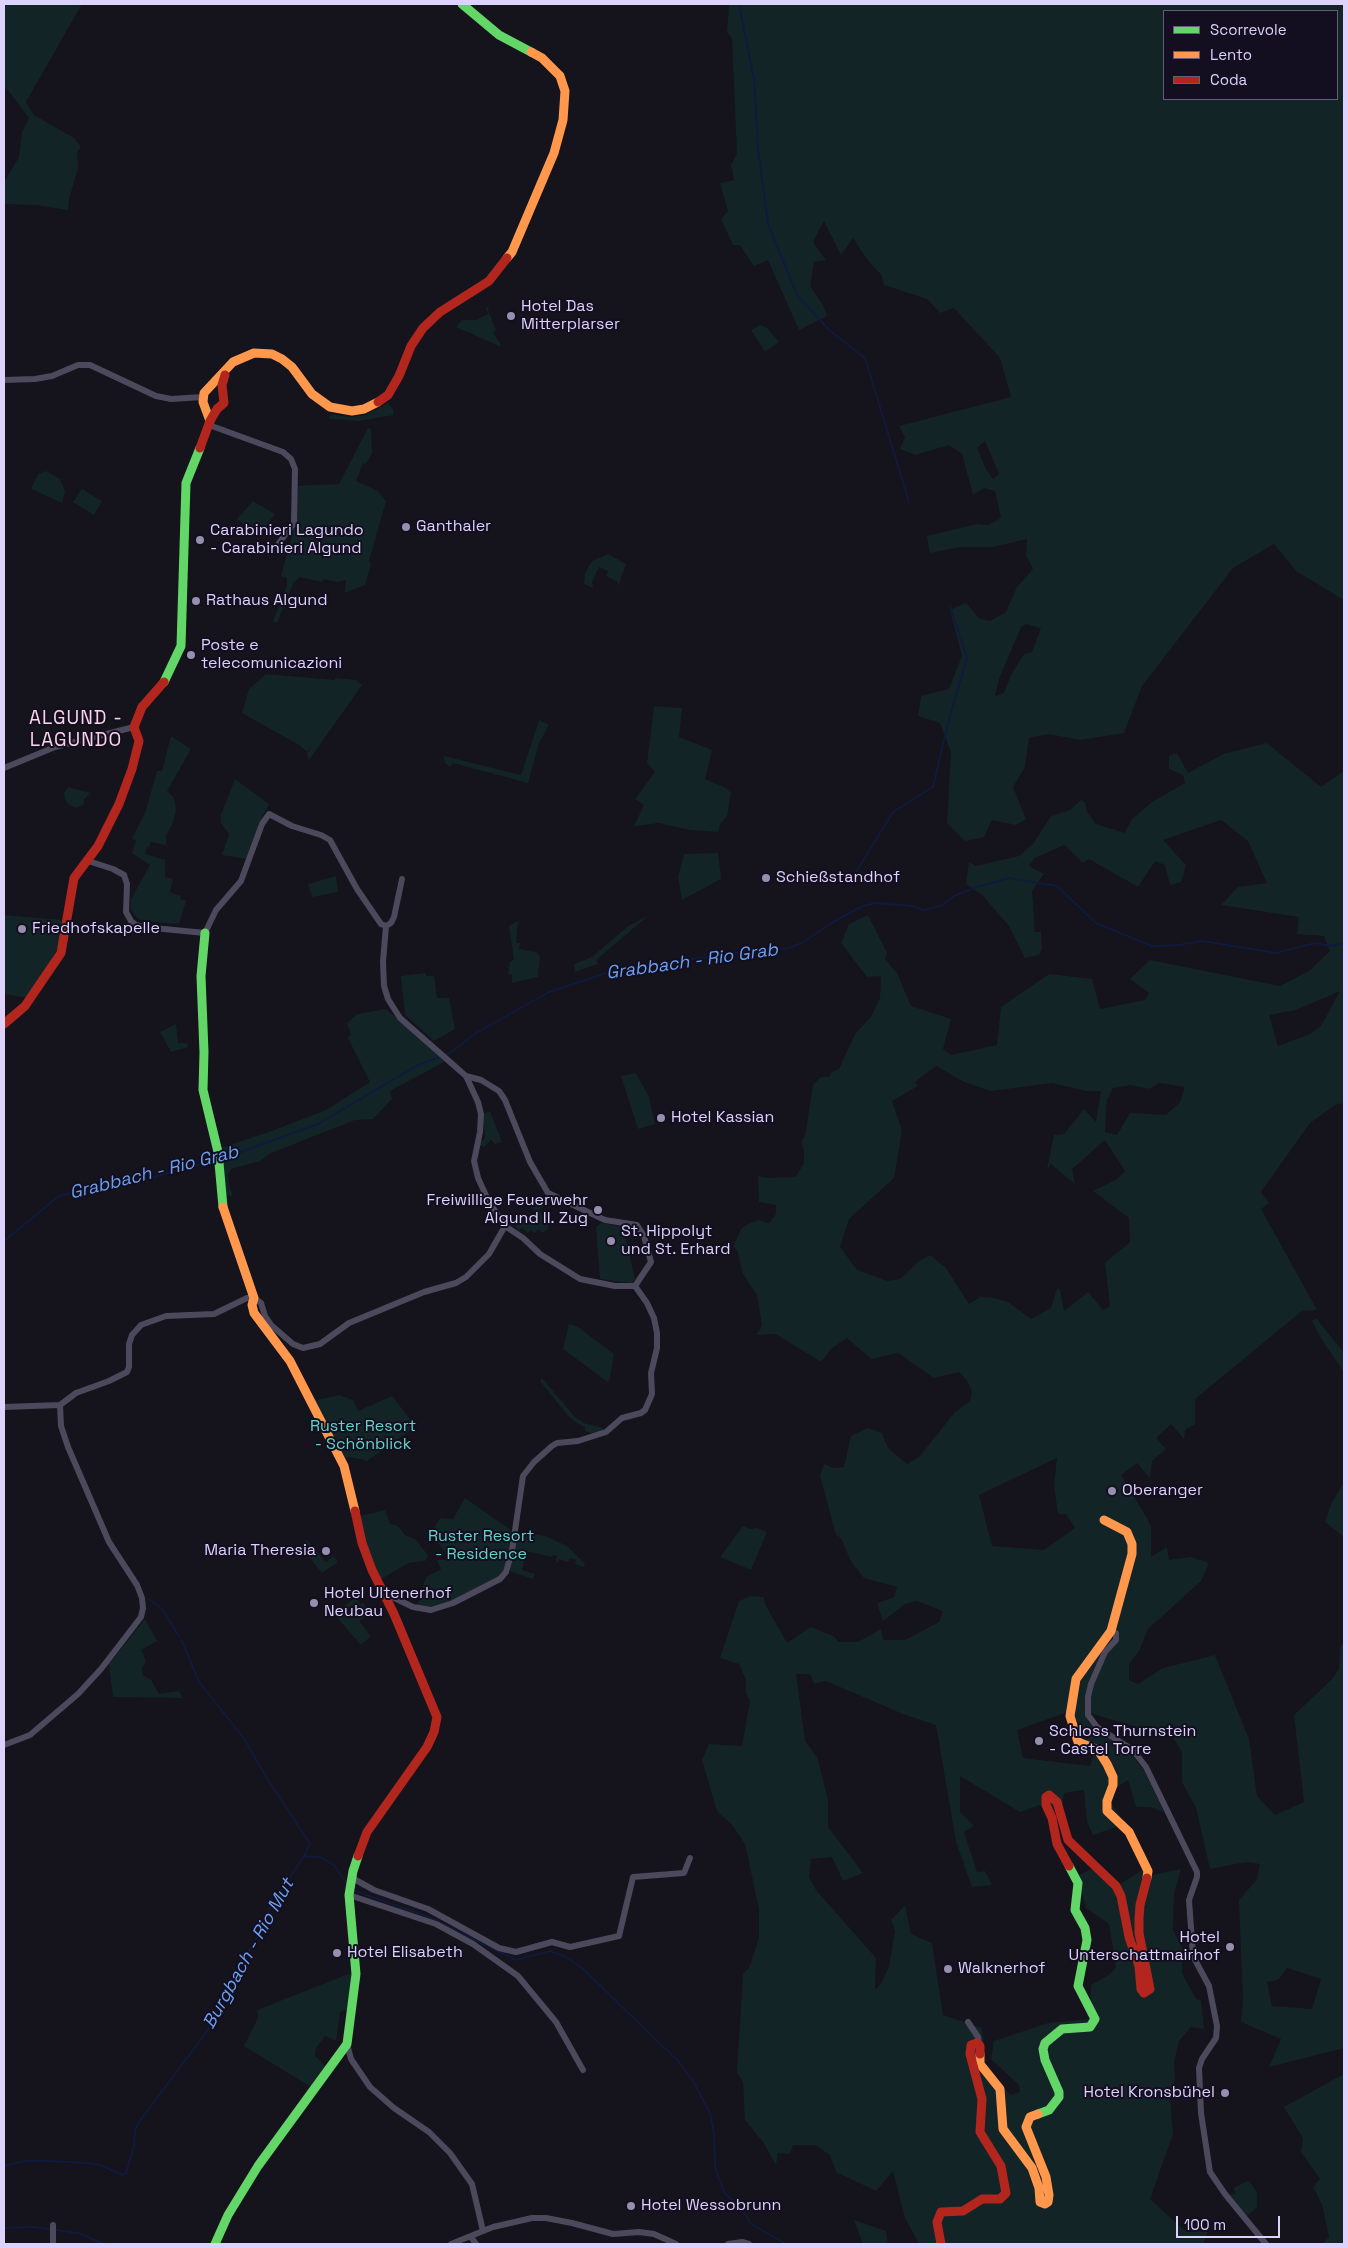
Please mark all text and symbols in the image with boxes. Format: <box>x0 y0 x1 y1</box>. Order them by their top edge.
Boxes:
legend <box>1163 10 1338 100</box>
text: Scorrevole <box>1210 20 1287 39</box>
text: Lento <box>1210 45 1252 64</box>
text: Coda <box>1210 70 1247 89</box>
place label: Hotel Das Mitterplarser <box>521 297 620 335</box>
marker: Hotel Das Mitterplarser <box>505 310 517 322</box>
place label: Ganthaler <box>416 517 491 537</box>
place label: Carabinieri Lagundo - Carabinieri Algund <box>210 521 364 559</box>
marker: Ganthaler <box>400 521 412 533</box>
marker: Carabinieri Lagundo - Carabinieri Algund <box>194 534 206 546</box>
place label: Rathaus Algund <box>206 591 327 611</box>
marker: Rathaus Algund <box>190 595 202 607</box>
place label: Poste e telecomunicazioni <box>201 636 342 674</box>
marker: Poste e telecomunicazioni <box>185 649 197 661</box>
district label: ALGUND - LAGUNDO <box>28 708 124 752</box>
place label: Schießstandhof <box>776 868 900 888</box>
marker: Schießstandhof <box>760 872 772 884</box>
place label: Friedhofskapelle <box>32 919 160 939</box>
marker: Friedhofskapelle <box>16 923 28 935</box>
water label: Grabbach - Rio Grab <box>605 939 779 985</box>
place label: Hotel Kassian <box>671 1108 774 1128</box>
marker: Hotel Kassian <box>655 1112 667 1124</box>
water label: Grabbach - Rio Grab <box>67 1142 241 1204</box>
place label: Freiwillige Feuerwehr Algund II. Zug <box>427 1191 588 1229</box>
marker: Freiwillige Feuerwehr Algund II. Zug <box>592 1204 604 1216</box>
place label: St. Hippolyt und St. Erhard <box>621 1222 730 1260</box>
marker: St. Hippolyt und St. Erhard <box>605 1235 617 1247</box>
park label: Ruster Resort - Schönblick <box>310 1417 416 1455</box>
place label: Oberanger <box>1122 1481 1203 1501</box>
marker: Oberanger <box>1106 1485 1118 1497</box>
park label: Ruster Resort - Residence <box>428 1527 534 1565</box>
place label: Maria Theresia <box>204 1541 316 1561</box>
marker: Maria Theresia <box>320 1545 332 1557</box>
place label: Hotel Ultenerhof Neubau <box>324 1584 452 1622</box>
marker: Hotel Ultenerhof Neubau <box>308 1597 320 1609</box>
place label: Schloss Thurnstein - Castel Torre <box>1049 1722 1196 1760</box>
marker: Schloss Thurnstein - Castel Torre <box>1033 1735 1045 1747</box>
water label: Burgbach - Rio Mut <box>199 1875 299 2033</box>
place label: Hotel Unterschattmairhof <box>1068 1928 1220 1966</box>
marker: Hotel Unterschattmairhof <box>1224 1941 1236 1953</box>
place label: Hotel Elisabeth <box>347 1943 463 1963</box>
marker: Hotel Elisabeth <box>331 1947 343 1959</box>
place label: Walknerhof <box>958 1959 1045 1979</box>
marker: Walknerhof <box>942 1963 954 1975</box>
place label: Hotel Kronsbühel <box>1083 2083 1215 2103</box>
marker: Hotel Kronsbühel <box>1219 2087 1231 2099</box>
place label: Hotel Wessobrunn <box>641 2196 781 2216</box>
marker: Hotel Wessobrunn <box>625 2200 637 2212</box>
scale bar <box>1178 2206 1282 2238</box>
text: 100 m <box>1184 2215 1226 2234</box>

